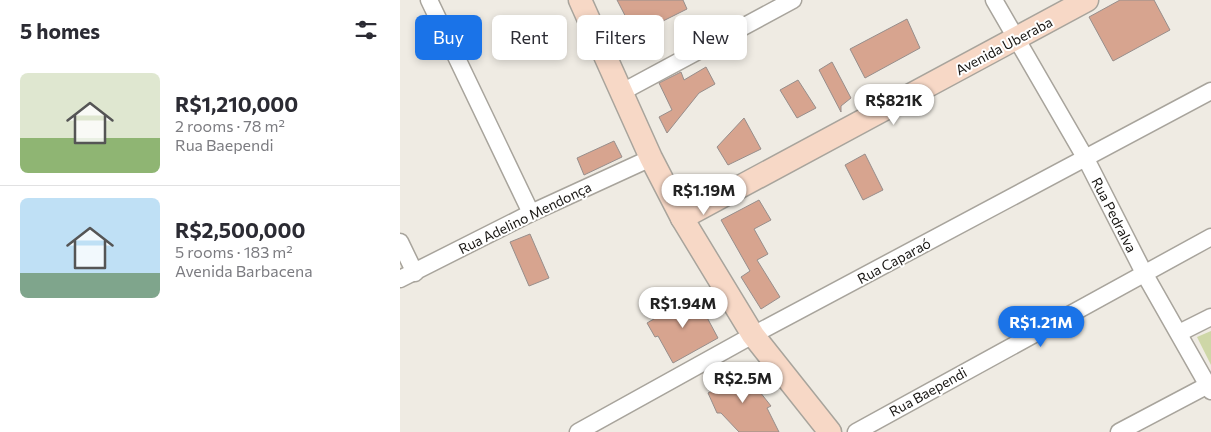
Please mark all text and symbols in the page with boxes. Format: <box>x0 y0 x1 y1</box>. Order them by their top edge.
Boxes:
street label: Avenida Uberaba <box>952 13 1055 78</box>
chip: Buy <box>415 15 482 60</box>
chip: Rent <box>492 15 567 60</box>
chip: Filters <box>577 15 664 60</box>
chip: New <box>674 15 747 60</box>
icon: filters <box>352 16 380 44</box>
text: 5 homes <box>20 18 100 43</box>
pin: R$821K <box>853 84 935 126</box>
text: R$821K <box>865 90 923 109</box>
text: R$1,210,000 <box>175 91 298 116</box>
icon: home <box>60 93 120 153</box>
text: 2 rooms · 78 m² <box>175 116 285 135</box>
text: Rua Baependi <box>175 135 274 154</box>
pin: R$1.19M <box>658 174 750 216</box>
street label: Rua Pedralva <box>1088 174 1141 255</box>
street label: Rua Adelino Mendonça <box>456 178 594 257</box>
text: R$1.19M <box>672 180 736 199</box>
text: R$2,500,000 <box>175 217 305 242</box>
icon: home <box>60 218 120 278</box>
street label: Rua Caparaó <box>854 234 933 287</box>
text: 5 rooms · 183 m² <box>175 242 293 261</box>
text: Avenida Barbacena <box>175 261 313 280</box>
pin: R$1.94M <box>637 286 729 329</box>
text: R$1.94M <box>650 293 716 312</box>
pin: R$1.21M <box>995 306 1087 348</box>
text: R$1.21M <box>1009 312 1073 331</box>
pin: R$2.5M <box>702 362 784 404</box>
street label: Rua Baependi <box>886 363 970 420</box>
text: R$2.5M <box>714 368 772 387</box>

